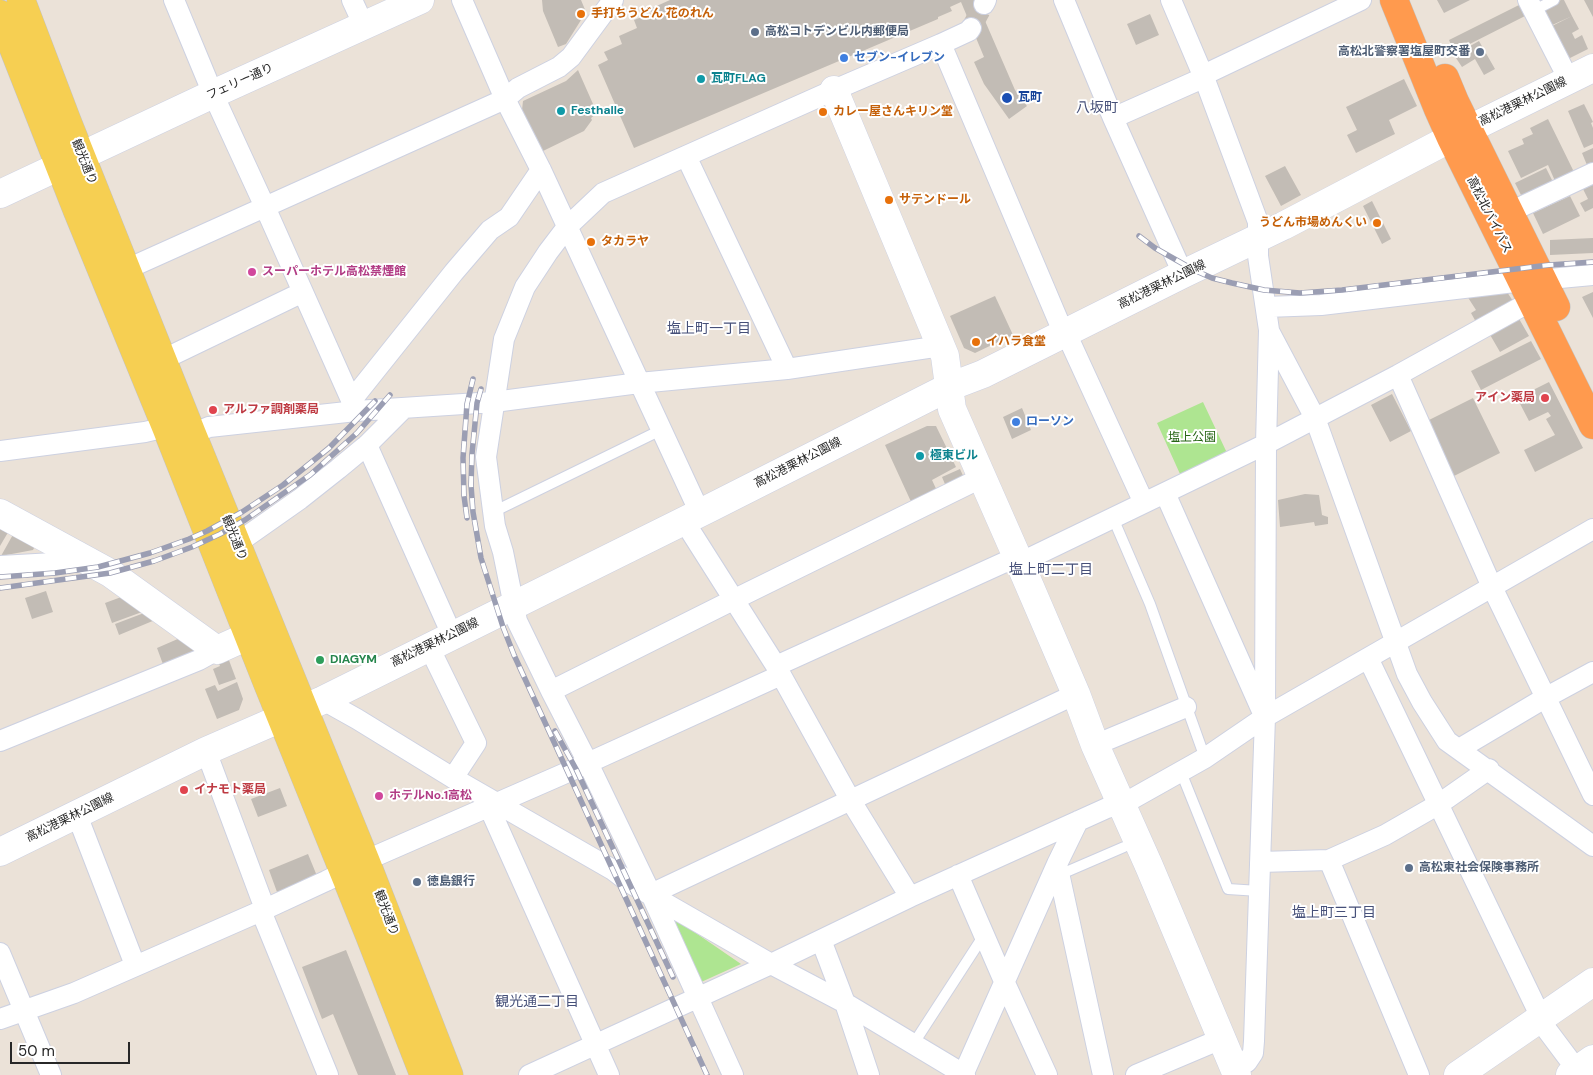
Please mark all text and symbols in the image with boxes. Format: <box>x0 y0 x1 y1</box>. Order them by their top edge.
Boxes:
place label: 手打ちうどん 花のれん <box>591 7 714 21</box>
marker: 手打ちうどん 花のれん <box>575 8 587 20</box>
place label: 高松コトデンビル内郵便局 <box>765 25 909 39</box>
marker: 高松コトデンビル内郵便局 <box>749 26 761 38</box>
place label: 高松北警察署塩屋町交番 <box>1338 45 1470 59</box>
marker: 高松北警察署塩屋町交番 <box>1474 46 1486 58</box>
place label: セブン-イレブン <box>854 51 945 65</box>
marker: セブン-イレブン <box>838 52 850 64</box>
street label: フェリー通り <box>204 61 276 103</box>
place label: 瓦町FLAG <box>711 72 766 86</box>
marker: 瓦町FLAG <box>695 73 707 85</box>
street label: 高松港栗林公園線 <box>1477 74 1569 130</box>
marker: 瓦町 <box>1000 91 1014 105</box>
place label: 瓦町 <box>1018 91 1042 105</box>
district label: 八坂町 <box>1076 100 1118 116</box>
place label: Festhalle <box>571 104 624 118</box>
marker: Festhalle <box>555 105 567 117</box>
place label: カレー屋さんキリン堂 <box>833 105 953 119</box>
marker: カレー屋さんキリン堂 <box>817 106 829 118</box>
street label: 観光通り <box>68 137 100 187</box>
street label: 高松北バイパス <box>1464 174 1514 256</box>
place label: サテンドール <box>899 193 971 207</box>
marker: サテンドール <box>883 194 895 206</box>
place label: うどん市場めんくい <box>1259 216 1367 230</box>
marker: うどん市場めんくい <box>1371 217 1383 229</box>
place label: タカラヤ <box>601 235 649 249</box>
marker: タカラヤ <box>585 236 597 248</box>
street label: 高松港栗林公園線 <box>1116 257 1208 313</box>
place label: スーパーホテル高松禁煙館 <box>262 265 406 279</box>
marker: スーパーホテル高松禁煙館 <box>246 266 258 278</box>
district label: 塩上町一丁目 <box>667 321 751 337</box>
place label: イハラ食堂 <box>986 335 1046 349</box>
marker: イハラ食堂 <box>970 336 982 348</box>
place label: アイン薬局 <box>1475 391 1535 405</box>
marker: アイン薬局 <box>1539 392 1551 404</box>
place label: アルファ調剤薬局 <box>223 403 319 417</box>
marker: アルファ調剤薬局 <box>207 404 219 416</box>
place label: ローソン <box>1026 415 1074 429</box>
marker: ローソン <box>1010 416 1022 428</box>
park label: 塩上公園 <box>1168 431 1216 445</box>
street label: 高松港栗林公園線 <box>752 435 844 491</box>
place label: 極東ビル <box>930 449 978 463</box>
marker: 極東ビル <box>914 450 926 462</box>
street label: 観光通り <box>218 513 250 563</box>
district label: 塩上町二丁目 <box>1009 562 1093 578</box>
street label: 高松港栗林公園線 <box>389 615 481 671</box>
place label: DIAGYM <box>330 653 377 667</box>
marker: DIAGYM <box>314 654 326 666</box>
place label: イナモト薬局 <box>194 783 266 797</box>
marker: イナモト薬局 <box>178 784 190 796</box>
place label: ホテルNo.1高松 <box>389 789 472 803</box>
street label: 高松港栗林公園線 <box>24 790 116 846</box>
marker: ホテルNo.1高松 <box>373 790 385 802</box>
place label: 高松東社会保険事務所 <box>1419 861 1539 875</box>
marker: 高松東社会保険事務所 <box>1403 862 1415 874</box>
place label: 徳島銀行 <box>427 875 475 889</box>
marker: 徳島銀行 <box>411 876 423 888</box>
street label: 観光通り <box>371 888 401 938</box>
district label: 塩上町三丁目 <box>1292 905 1376 921</box>
district label: 観光通二丁目 <box>495 994 579 1010</box>
scale bar <box>12 1032 132 1064</box>
text: 50 m <box>18 1041 55 1061</box>

